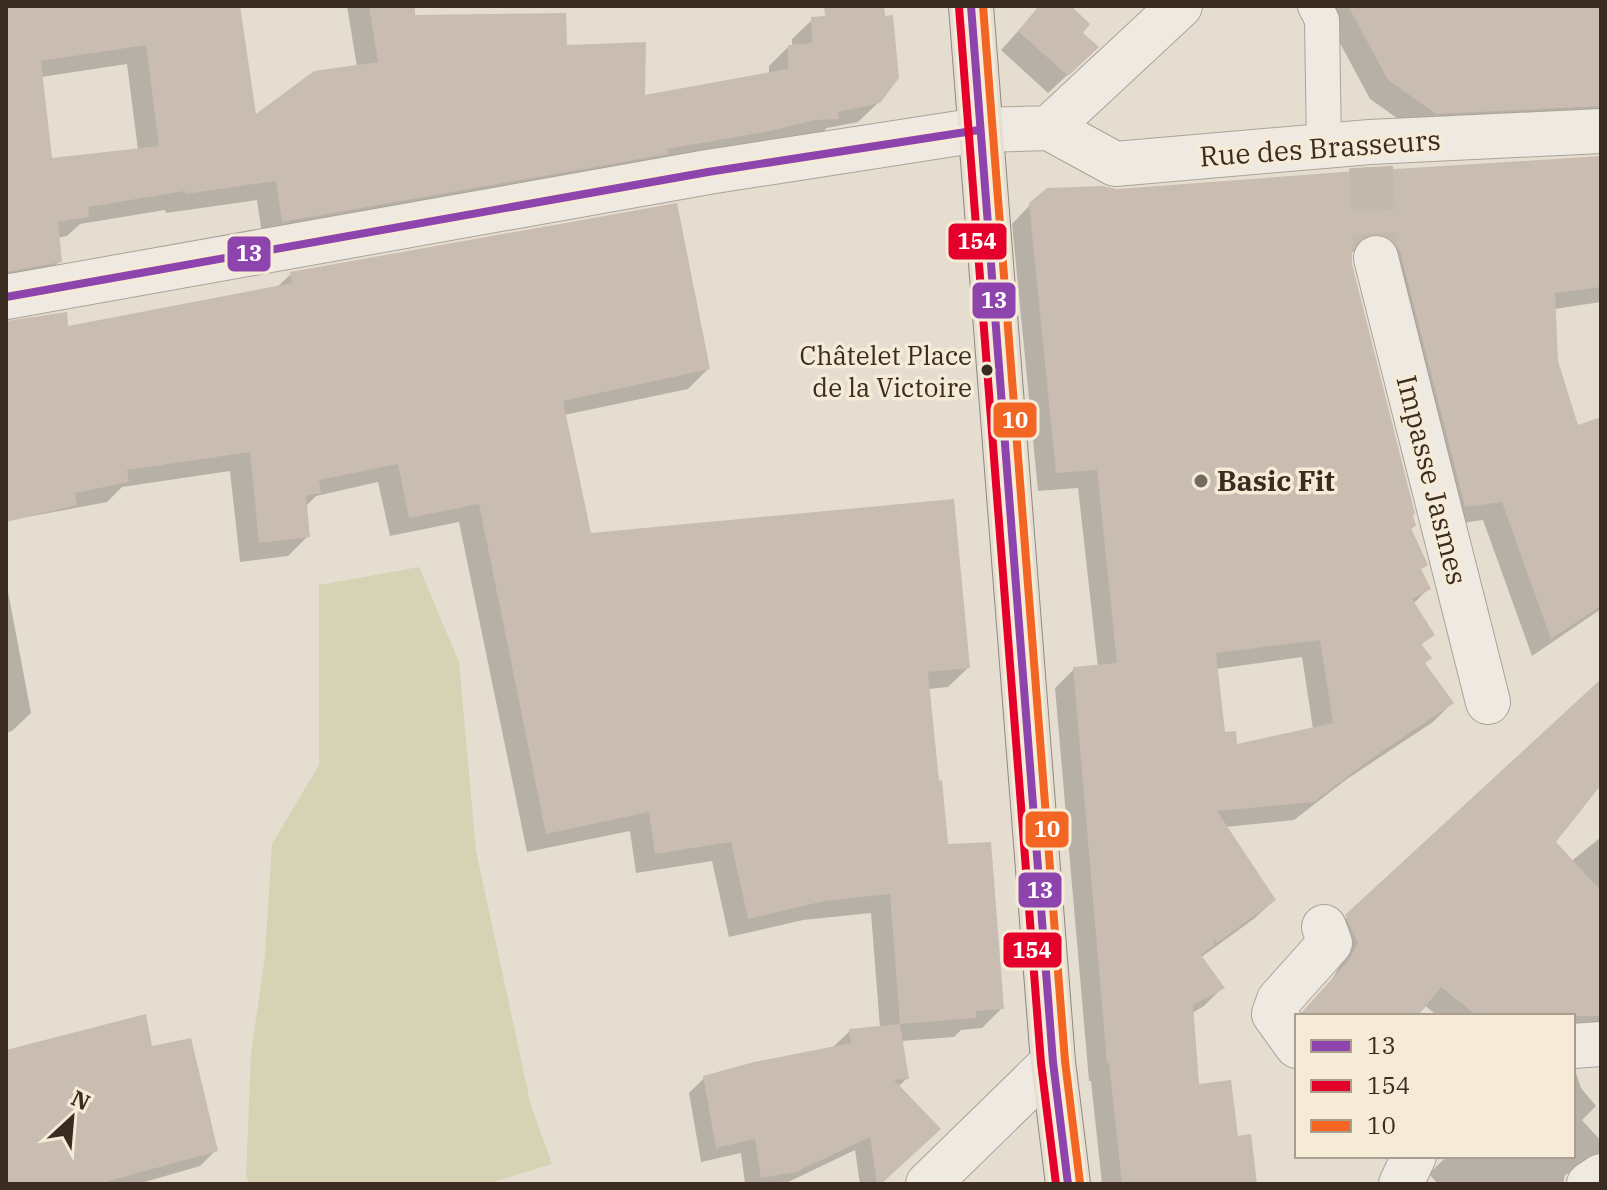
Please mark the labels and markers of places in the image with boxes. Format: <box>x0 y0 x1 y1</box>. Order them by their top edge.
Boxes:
place label: Châtelet Place de la Victoire <box>800 338 972 404</box>
marker: Châtelet Place de la Victoire <box>979 362 995 378</box>
place label: Basic Fit <box>1217 462 1335 499</box>
marker: Basic Fit <box>1192 472 1210 490</box>

